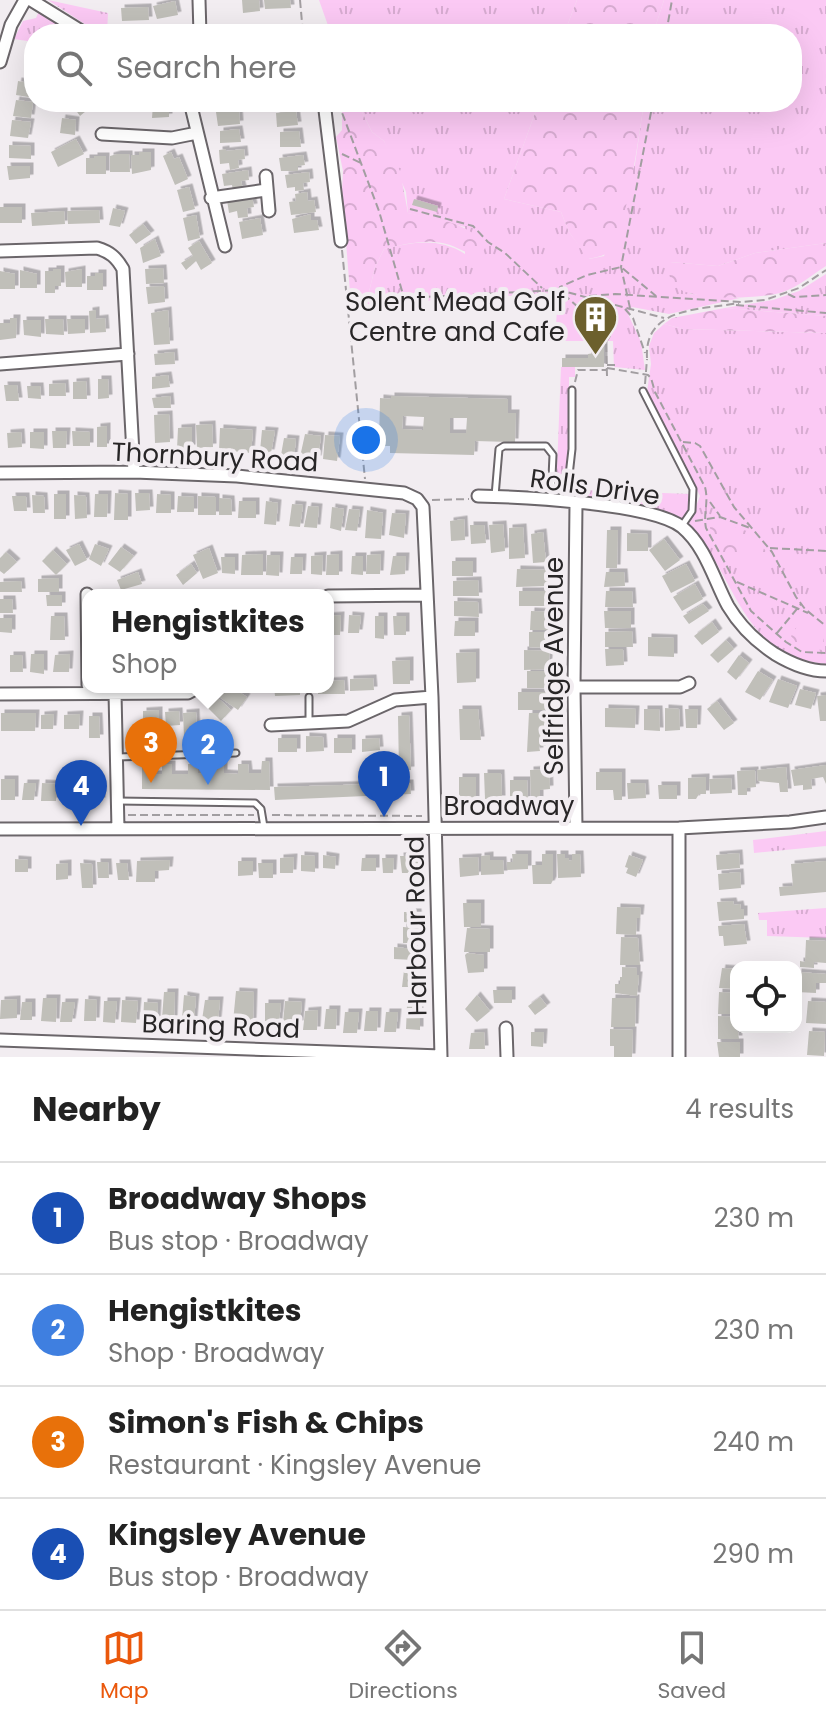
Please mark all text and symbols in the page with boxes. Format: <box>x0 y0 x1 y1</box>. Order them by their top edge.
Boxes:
search box <box>24 24 802 112</box>
icon: search <box>52 46 96 90</box>
text: Search here <box>116 46 297 89</box>
place label: Solent Mead Golf Centre and Cafe <box>345 284 565 350</box>
building icon: Solent Mead Golf Centre and Cafe <box>572 293 620 356</box>
your location <box>346 420 386 460</box>
street label: Thornbury Road <box>111 434 319 480</box>
street label: Rolls Drive <box>528 460 662 514</box>
street label: Selfridge Avenue <box>536 557 572 775</box>
popup <box>82 589 334 693</box>
text: Hengistkites <box>111 600 305 643</box>
text: Shop <box>111 646 177 682</box>
pin: 3 <box>125 717 177 783</box>
pin: 2 <box>182 719 234 785</box>
pin: 1 <box>358 751 410 817</box>
pin: 4 <box>55 760 107 826</box>
street label: Broadway <box>444 788 575 824</box>
street label: Harbour Road <box>396 836 436 1016</box>
map controls <box>730 961 802 1033</box>
button: locate <box>730 961 802 1033</box>
street label: Baring Road <box>141 1005 301 1047</box>
text: Nearby <box>32 1085 161 1133</box>
text: 4 results <box>685 1091 794 1127</box>
text: Broadway Shops <box>108 1177 367 1220</box>
text: 1 <box>53 1200 63 1236</box>
text: 230 m <box>714 1200 794 1236</box>
text: Bus stop · Broadway <box>108 1223 369 1259</box>
text: Hengistkites <box>108 1289 302 1332</box>
text: 2 <box>51 1312 65 1348</box>
text: 230 m <box>714 1312 794 1348</box>
text: Shop · Broadway <box>108 1335 324 1371</box>
text: Simon's Fish & Chips <box>108 1401 424 1444</box>
text: 3 <box>50 1424 66 1460</box>
text: 240 m <box>713 1424 794 1460</box>
text: Restaurant · Kingsley Avenue <box>108 1447 481 1483</box>
text: Kingsley Avenue <box>108 1513 366 1556</box>
text: 4 <box>49 1536 67 1572</box>
text: 290 m <box>713 1536 794 1572</box>
text: Bus stop · Broadway <box>108 1559 369 1595</box>
tab: Map <box>100 1626 149 1707</box>
tab: Directions <box>348 1626 458 1707</box>
tab: Saved <box>657 1626 726 1707</box>

